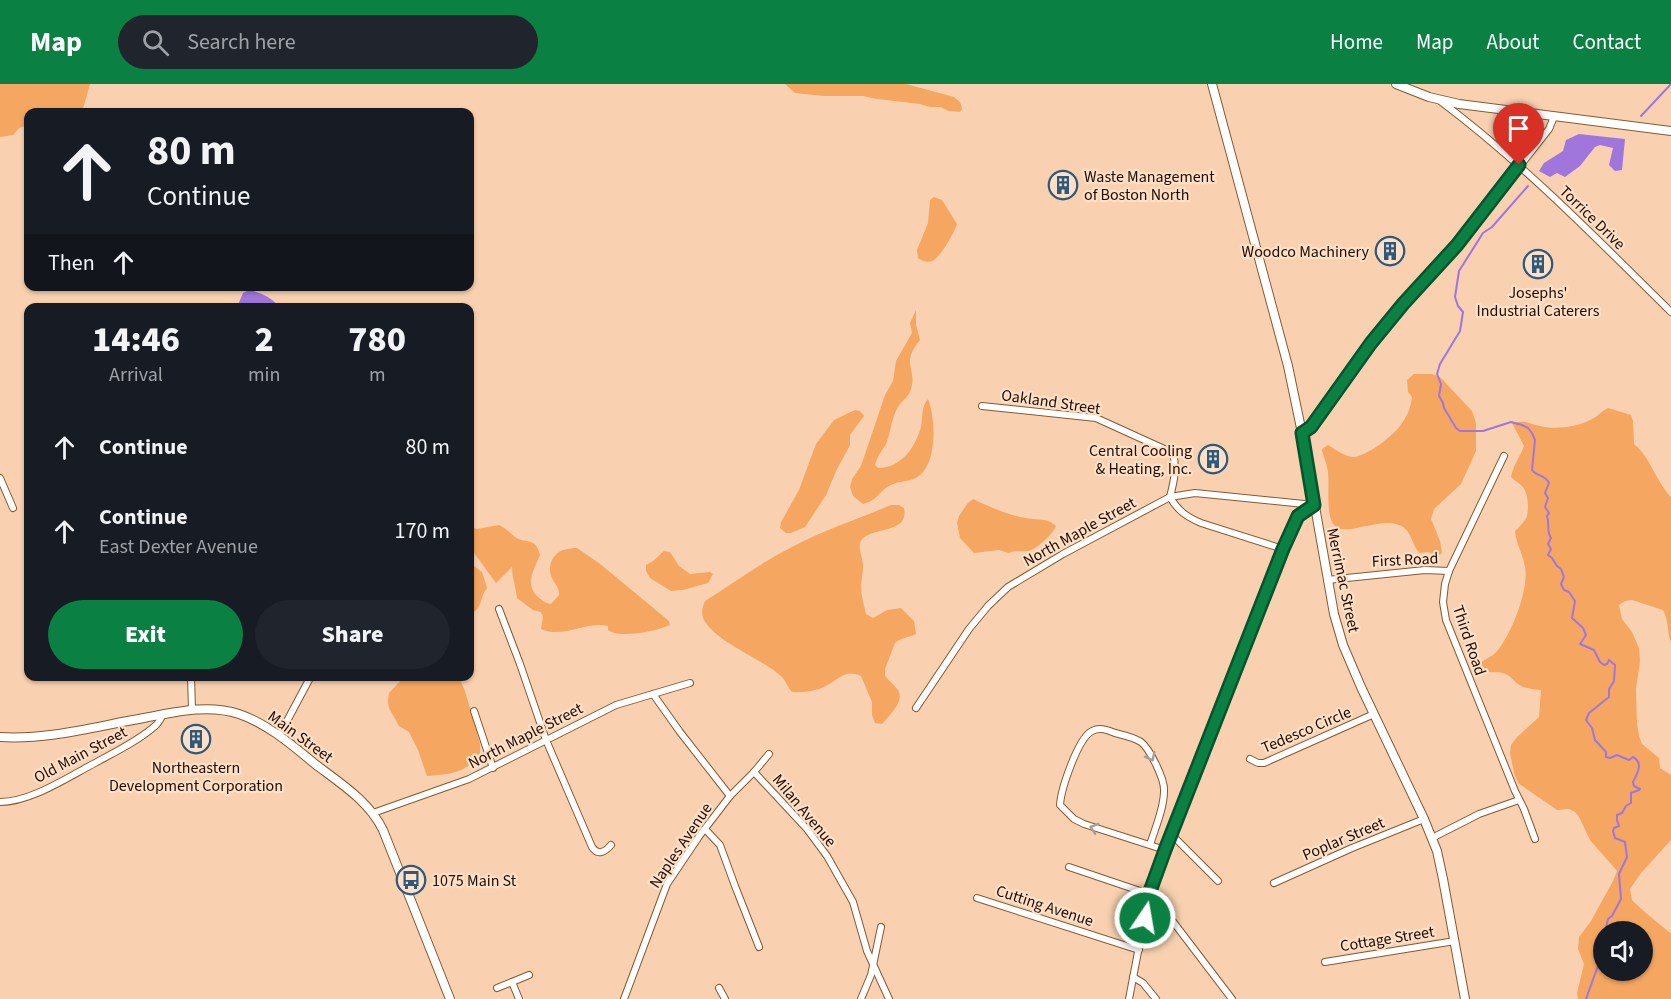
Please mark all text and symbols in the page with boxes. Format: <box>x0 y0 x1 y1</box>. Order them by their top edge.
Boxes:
search box <box>118 15 538 69</box>
text: Map <box>30 22 82 62</box>
icon: search <box>139 26 172 59</box>
text: Search here <box>187 26 296 58</box>
text: Home <box>1330 27 1383 57</box>
text: Map <box>1416 27 1454 57</box>
text: About <box>1487 27 1539 57</box>
text: Contact <box>1572 27 1641 57</box>
pin <box>1493 103 1544 165</box>
icon: arrive <box>1502 112 1535 145</box>
text: 80 m <box>147 121 236 181</box>
icon: ahead <box>48 132 126 210</box>
place label: Waste Management of Boston North <box>1084 166 1215 206</box>
building icon: Waste Management of Boston North <box>1047 169 1079 201</box>
text: Continue <box>147 177 250 216</box>
street label: Torrice Drive <box>1554 181 1630 255</box>
building icon: Woodco Machinery <box>1374 235 1406 267</box>
place label: Woodco Machinery <box>1242 241 1370 263</box>
icon: ahead <box>107 246 140 279</box>
text: Then <box>48 247 95 279</box>
building icon: Josephs' Industrial Caterers <box>1522 248 1554 280</box>
place label: Josephs' Industrial Caterers <box>1477 282 1600 322</box>
text: 14:46 <box>92 314 180 365</box>
text: 2 <box>255 314 274 365</box>
text: 780 <box>348 314 406 365</box>
text: Arrival <box>109 361 163 389</box>
text: min <box>248 361 280 389</box>
text: m <box>369 361 385 389</box>
street label: Oakland Street <box>1000 384 1102 420</box>
icon: ahead <box>48 431 81 464</box>
text: Continue <box>99 431 188 463</box>
text: 80 m <box>405 431 450 463</box>
place label: Central Cooling & Heating, Inc. <box>1089 440 1192 480</box>
building icon: Central Cooling & Heating, Inc. <box>1197 443 1229 475</box>
street label: North Maple Street <box>1019 491 1140 572</box>
text: Continue <box>99 501 188 533</box>
icon: ahead <box>48 515 81 548</box>
text: 170 m <box>395 515 450 547</box>
street label: Merrimac Street <box>1321 526 1365 635</box>
text: East Dexter Avenue <box>99 533 258 561</box>
street label: First Road <box>1371 547 1439 573</box>
button: Exit <box>48 600 243 669</box>
button: Share <box>255 600 450 669</box>
street label: Third Road <box>1447 602 1491 678</box>
street label: North Maple Street <box>464 697 587 774</box>
street label: Tedesco Circle <box>1258 701 1355 759</box>
street label: Main Street <box>263 706 338 768</box>
street label: Old Main Street <box>30 721 131 789</box>
building icon: Northeastern Development Corporation <box>180 723 212 755</box>
one-way arrow <box>1144 751 1156 762</box>
place label: Northeastern Development Corporation <box>109 757 283 797</box>
street label: Milan Avenue <box>767 769 841 852</box>
street label: Naples Avenue <box>644 799 718 893</box>
street label: Poplar Street <box>1299 812 1388 866</box>
one-way arrow <box>1089 823 1100 835</box>
bus stop icon: 1075 Main St <box>395 864 427 896</box>
place label: 1075 Main St <box>432 870 517 892</box>
street label: Cutting Avenue <box>993 880 1096 932</box>
position arrow <box>1113 886 1177 950</box>
street label: Cottage Street <box>1339 921 1436 957</box>
map controls <box>1593 921 1653 981</box>
button: sound <box>1593 921 1653 981</box>

